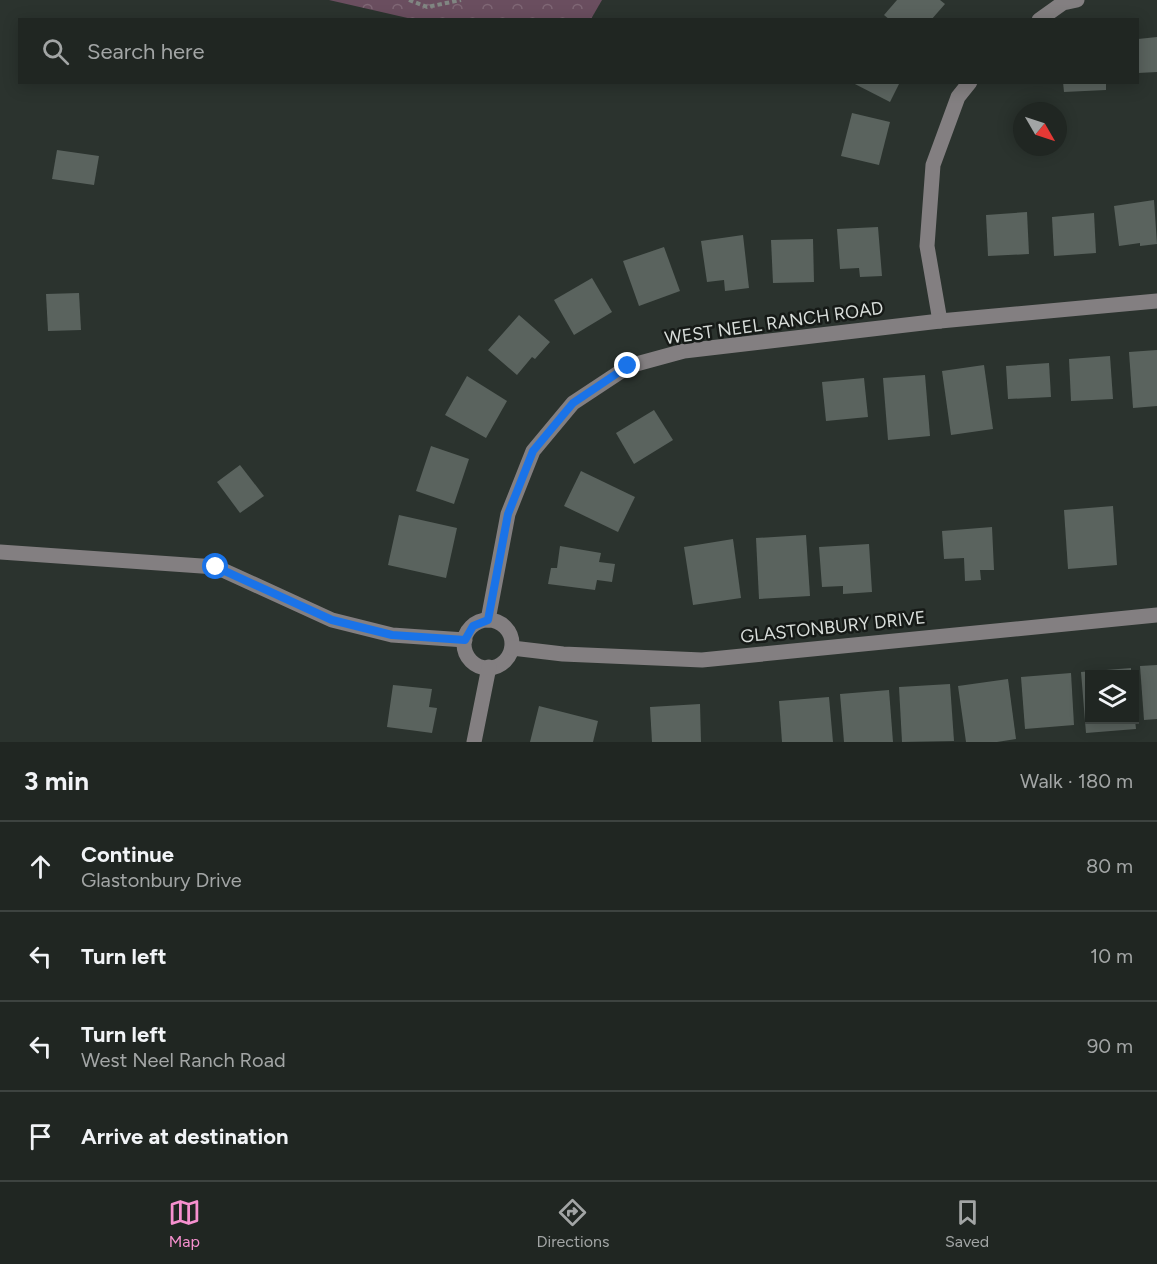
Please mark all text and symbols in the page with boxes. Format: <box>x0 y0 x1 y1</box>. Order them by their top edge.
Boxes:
search box <box>18 18 1139 84</box>
icon: search <box>39 35 72 68</box>
text: Search here <box>87 38 205 65</box>
north arrow <box>1013 102 1067 156</box>
street label: WEST NEEL RANCH ROAD <box>663 297 885 349</box>
route end <box>614 352 640 378</box>
route start <box>202 553 228 579</box>
street label: GLASTONBURY DRIVE <box>739 606 927 648</box>
map controls <box>1085 670 1139 724</box>
button: layers <box>1085 670 1139 724</box>
text: 3 min <box>24 765 89 797</box>
text: Walk · 180 m <box>1020 769 1133 793</box>
text: Continue <box>81 841 174 868</box>
icon: ahead <box>24 850 57 883</box>
text: 80 m <box>1086 854 1133 878</box>
text: Glastonbury Drive <box>81 868 242 892</box>
icon: left <box>24 940 57 973</box>
text: Turn left <box>81 943 167 970</box>
text: 10 m <box>1090 944 1133 968</box>
text: Turn left <box>81 1021 167 1048</box>
icon: left <box>24 1030 57 1063</box>
text: 90 m <box>1087 1034 1133 1058</box>
text: West Neel Ranch Road <box>81 1048 286 1072</box>
icon: arrive <box>24 1120 57 1153</box>
text: Arrive at destination <box>81 1123 289 1150</box>
tab: Map <box>168 1196 201 1251</box>
tab: Directions <box>536 1196 609 1251</box>
tab: Saved <box>945 1196 989 1251</box>

